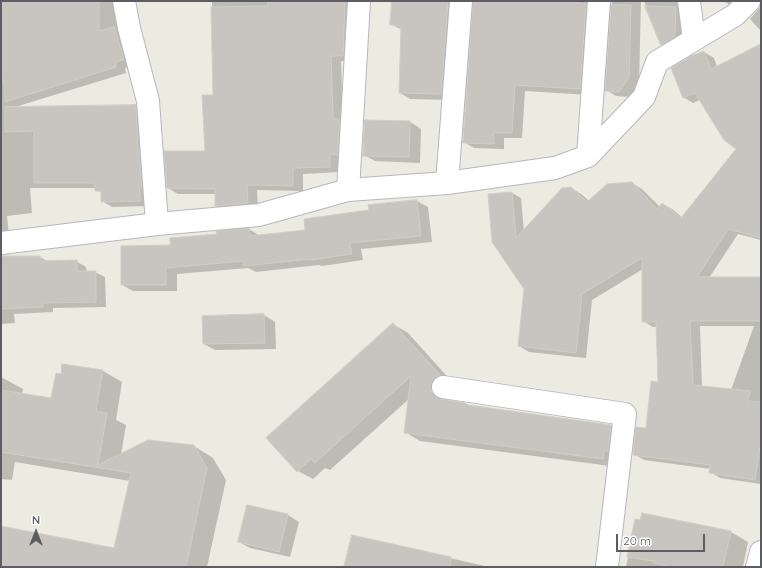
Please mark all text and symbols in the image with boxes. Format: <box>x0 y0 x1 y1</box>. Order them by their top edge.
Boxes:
north arrow <box>16 512 56 552</box>
text: N <box>32 513 40 527</box>
scale bar <box>618 526 707 552</box>
text: 20 m <box>623 533 651 548</box>

